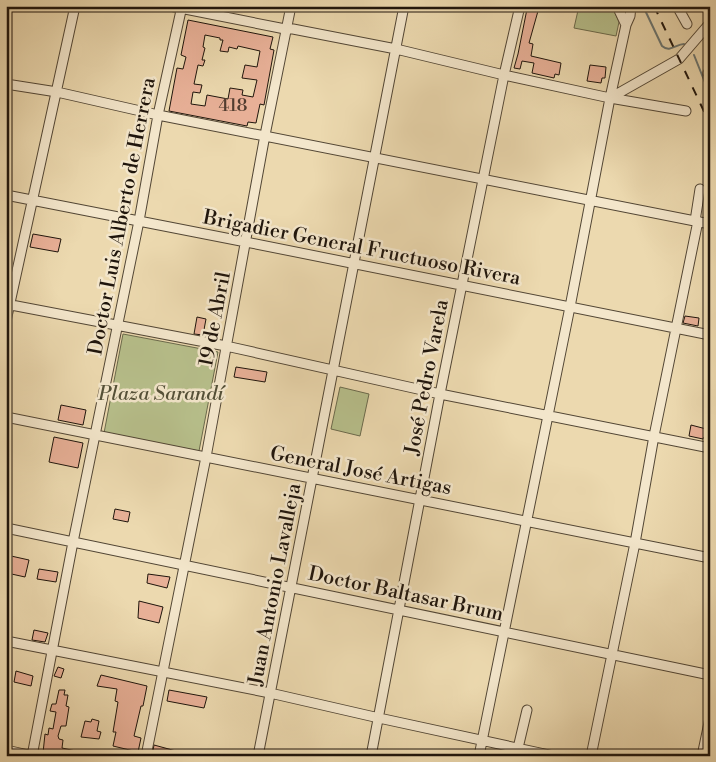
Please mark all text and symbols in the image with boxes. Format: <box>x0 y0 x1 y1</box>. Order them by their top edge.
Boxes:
street label: Doctor Luis Alberto de Herrera <box>83 74 162 357</box>
house number: 418 <box>218 94 248 117</box>
street label: Brigadier General Fructuoso Rivera <box>200 205 523 292</box>
street label: 19 de Abril <box>194 270 237 369</box>
street label: José Pedro Varela <box>400 297 455 458</box>
park label: Plaza Sarandí <box>97 382 226 407</box>
street label: General José Artigas <box>268 442 454 501</box>
street label: Juan Antonio Lavalleja <box>243 480 308 689</box>
street label: Doctor Baltasar Brum <box>306 562 506 627</box>

